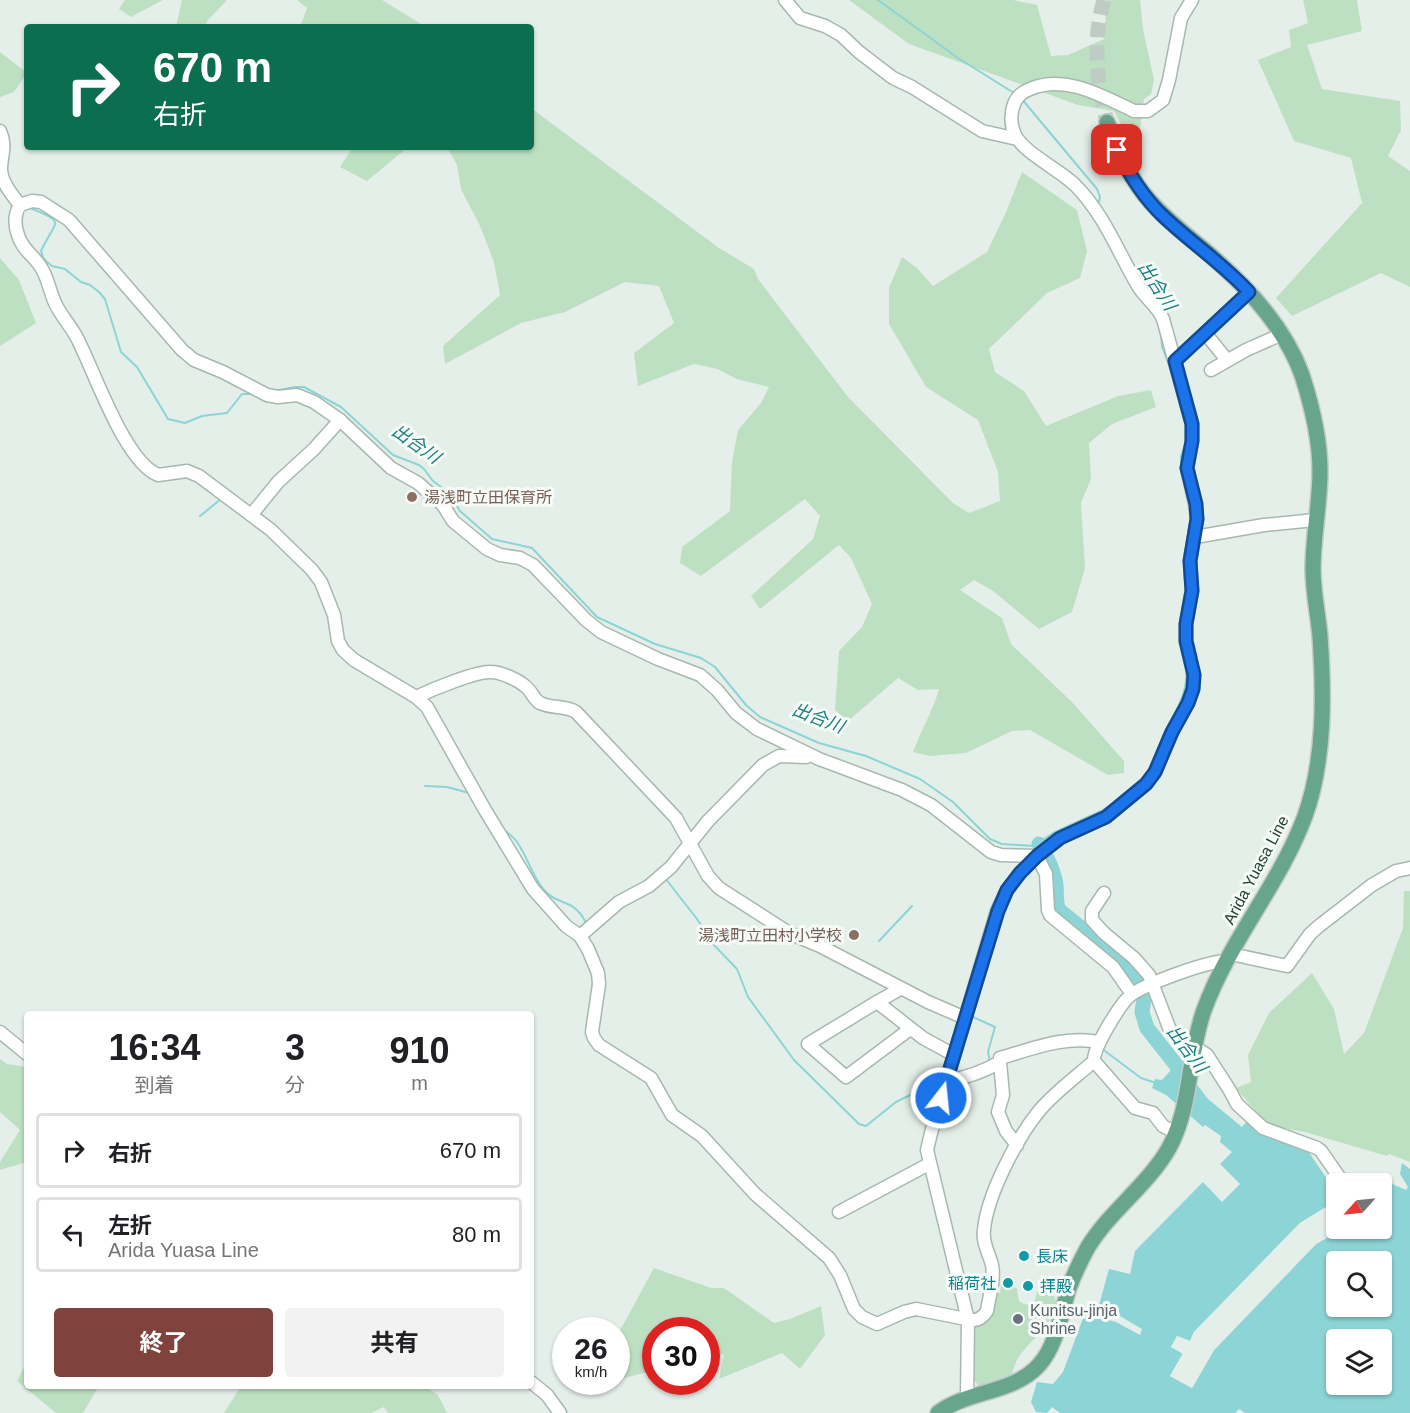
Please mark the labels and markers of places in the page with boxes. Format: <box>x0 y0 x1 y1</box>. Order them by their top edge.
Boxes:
pin <box>1091 124 1142 175</box>
place label: 湯浅町立田保育所 <box>424 489 552 506</box>
marker: 湯浅町立田保育所 <box>405 490 419 504</box>
place label: 湯浅町立田村小学校 <box>698 927 842 944</box>
marker: 湯浅町立田村小学校 <box>847 928 861 942</box>
place label: 長床 <box>1036 1248 1068 1265</box>
marker: 長床 <box>1017 1249 1031 1263</box>
place label: 稲荷社 <box>948 1275 996 1292</box>
marker: 稲荷社 <box>1001 1276 1015 1290</box>
place label: 拝殿 <box>1040 1278 1072 1295</box>
marker: 拝殿 <box>1021 1279 1035 1293</box>
place label: Kunitsu-jinja Shrine <box>1030 1302 1117 1337</box>
marker: Kunitsu-jinja Shrine <box>1011 1312 1025 1326</box>

